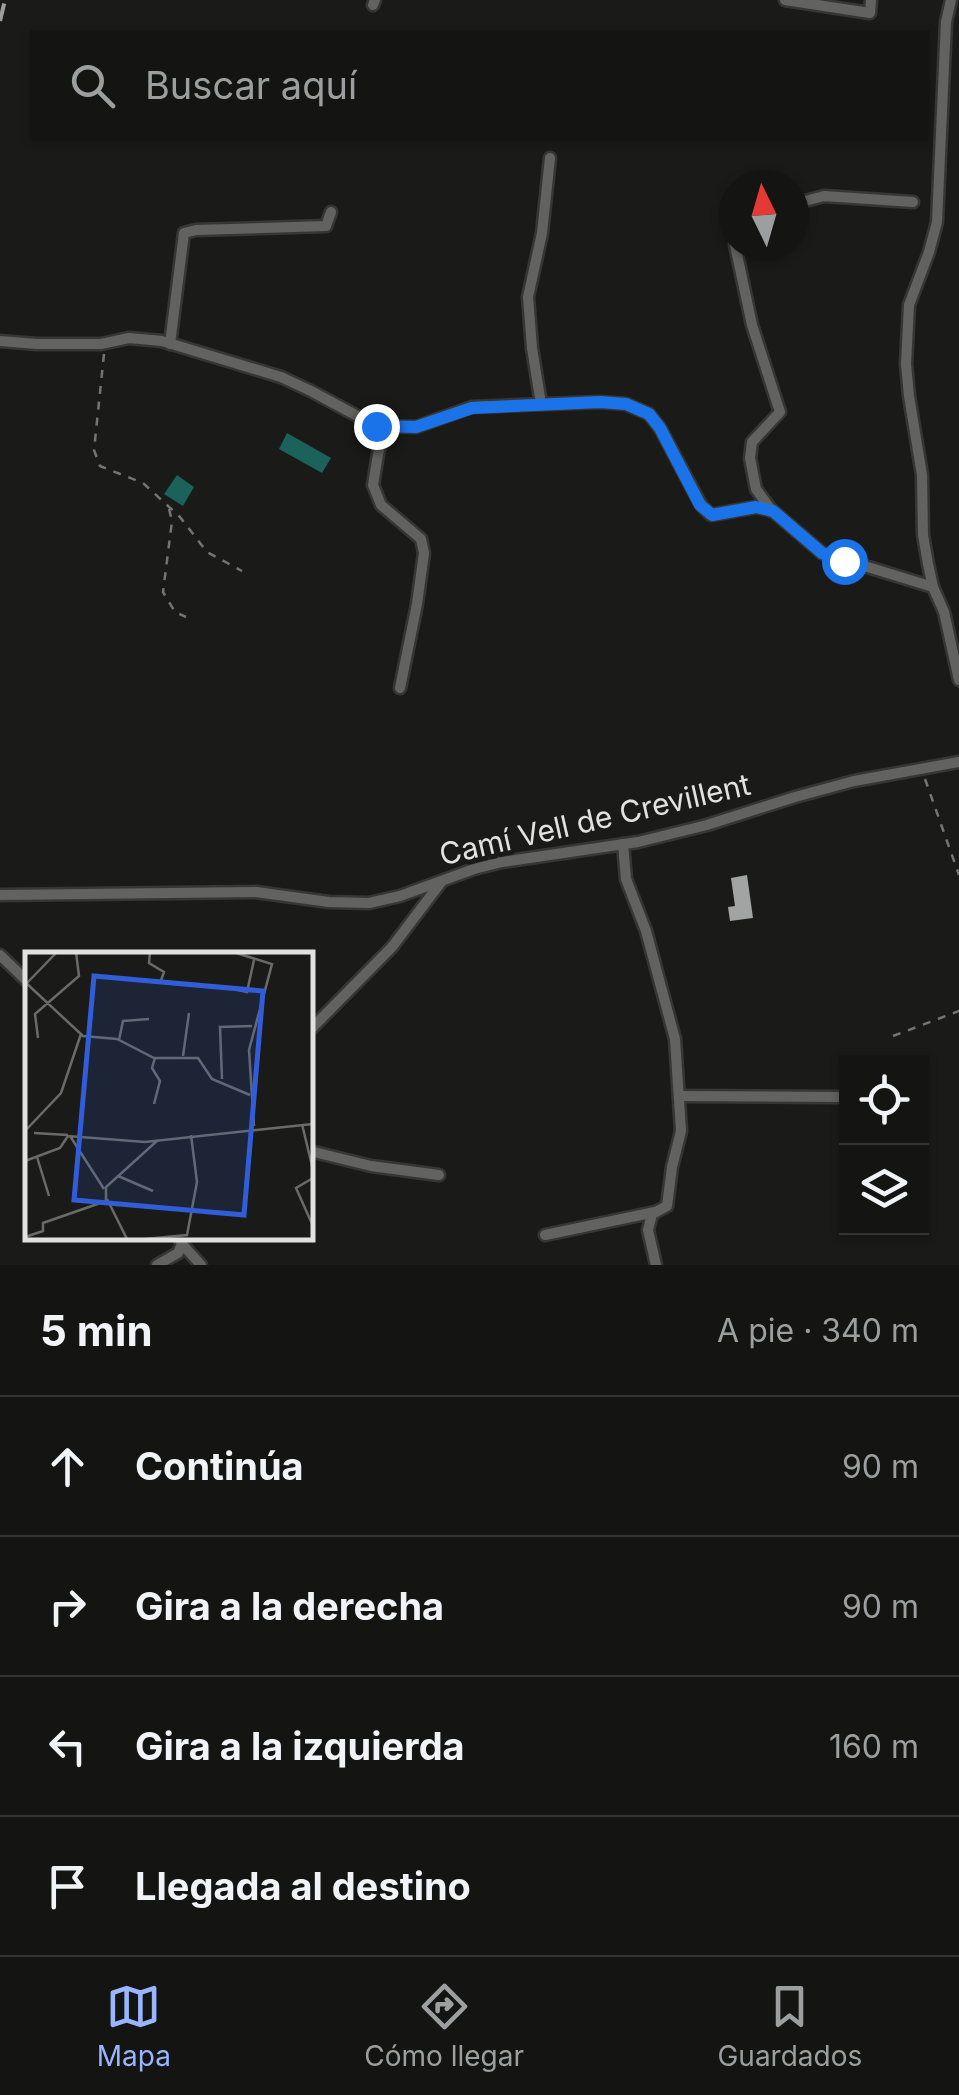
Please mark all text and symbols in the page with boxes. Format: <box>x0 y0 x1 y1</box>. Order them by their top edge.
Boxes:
search box <box>30 30 929 140</box>
icon: search <box>65 58 120 113</box>
text: Buscar aquí <box>145 62 357 108</box>
north arrow <box>719 170 809 260</box>
route end <box>354 404 400 450</box>
route start <box>822 539 868 585</box>
street label: Camí Vell de Crevillent <box>436 766 754 872</box>
inset map <box>25 952 312 1240</box>
map controls <box>839 1055 929 1235</box>
button: locate <box>839 1055 929 1145</box>
button: layers <box>839 1145 929 1235</box>
text: 5 min <box>40 1305 153 1356</box>
text: A pie · 340 m <box>717 1311 919 1350</box>
icon: ahead <box>40 1439 95 1494</box>
text: Continúa <box>135 1443 304 1489</box>
text: 90 m <box>842 1447 919 1486</box>
icon: right <box>40 1579 95 1634</box>
text: Gira a la derecha <box>135 1583 444 1629</box>
text: 90 m <box>842 1587 919 1626</box>
icon: left <box>40 1719 95 1774</box>
text: Gira a la izquierda <box>135 1723 465 1769</box>
text: 160 m <box>829 1727 919 1766</box>
icon: arrive <box>40 1859 95 1914</box>
text: Llegada al destino <box>135 1863 471 1909</box>
tab: Mapa <box>97 1979 171 2073</box>
tab: Cómo llegar <box>364 1979 524 2073</box>
tab: Guardados <box>717 1979 862 2073</box>

